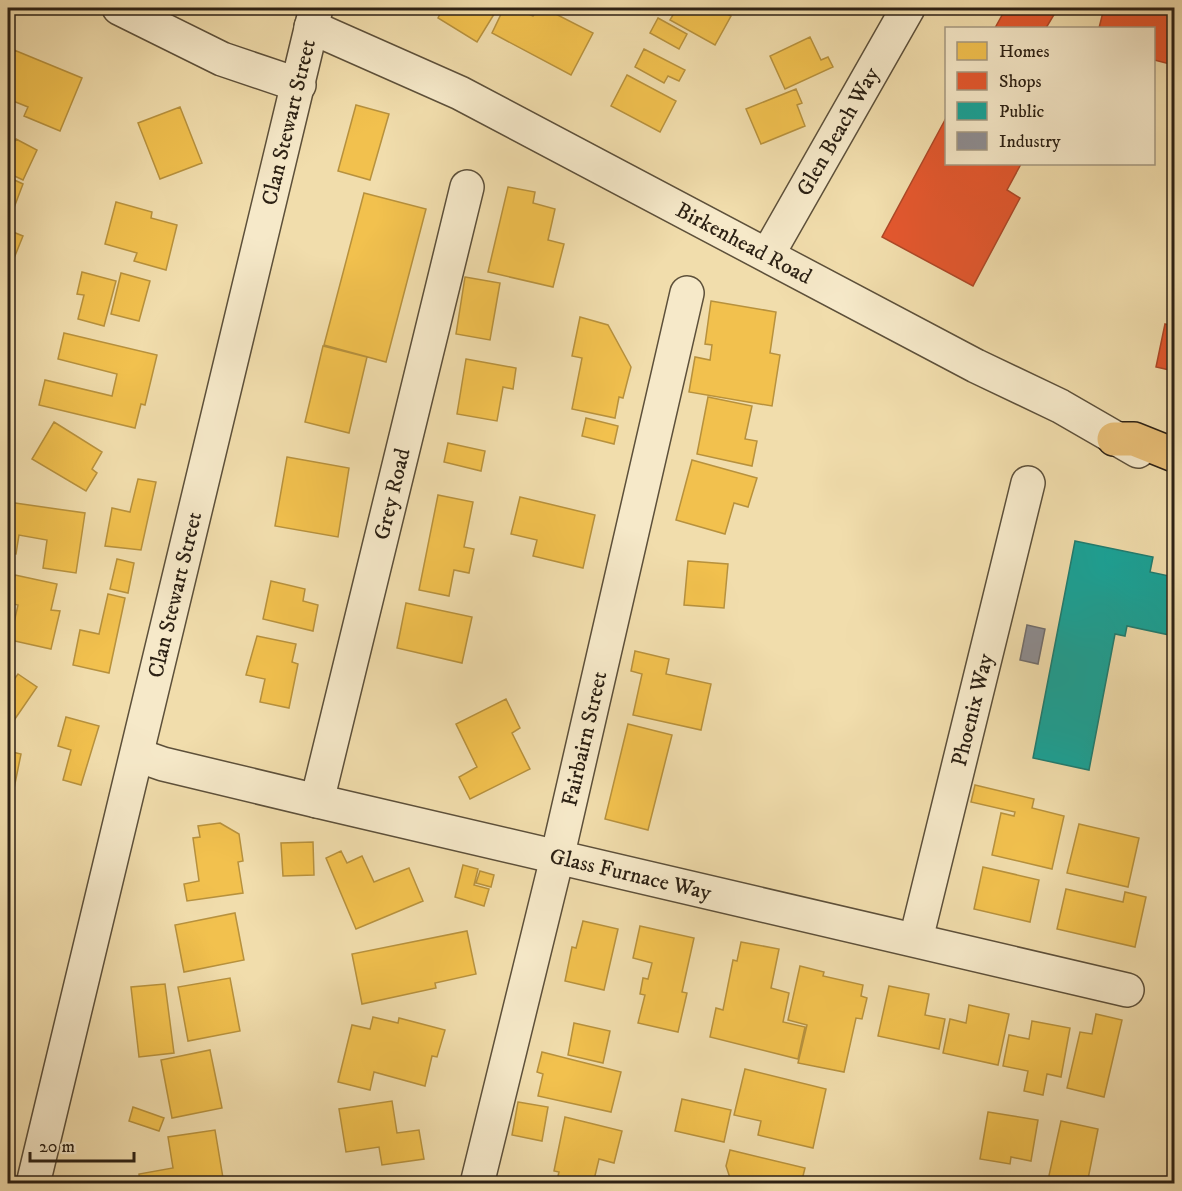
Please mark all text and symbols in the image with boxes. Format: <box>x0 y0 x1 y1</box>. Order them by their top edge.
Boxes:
legend <box>945 27 1155 165</box>
street label: Clan Stewart Street <box>255 37 321 208</box>
text: Homes <box>999 41 1050 63</box>
street label: Glen Beach Way <box>790 62 885 201</box>
text: Shops <box>999 71 1042 93</box>
text: Public <box>999 101 1045 123</box>
text: Industry <box>999 131 1061 153</box>
street label: Birkenhead Road <box>671 196 816 290</box>
street label: Grey Road <box>368 445 416 543</box>
street label: Clan Stewart Street <box>142 509 208 681</box>
street label: Phoenix Way <box>945 650 999 769</box>
street label: Fairbairn Street <box>556 669 613 809</box>
street label: Glass Furnace Way <box>547 842 715 906</box>
scale bar <box>30 1125 134 1163</box>
text: 20 m <box>39 1136 75 1158</box>

